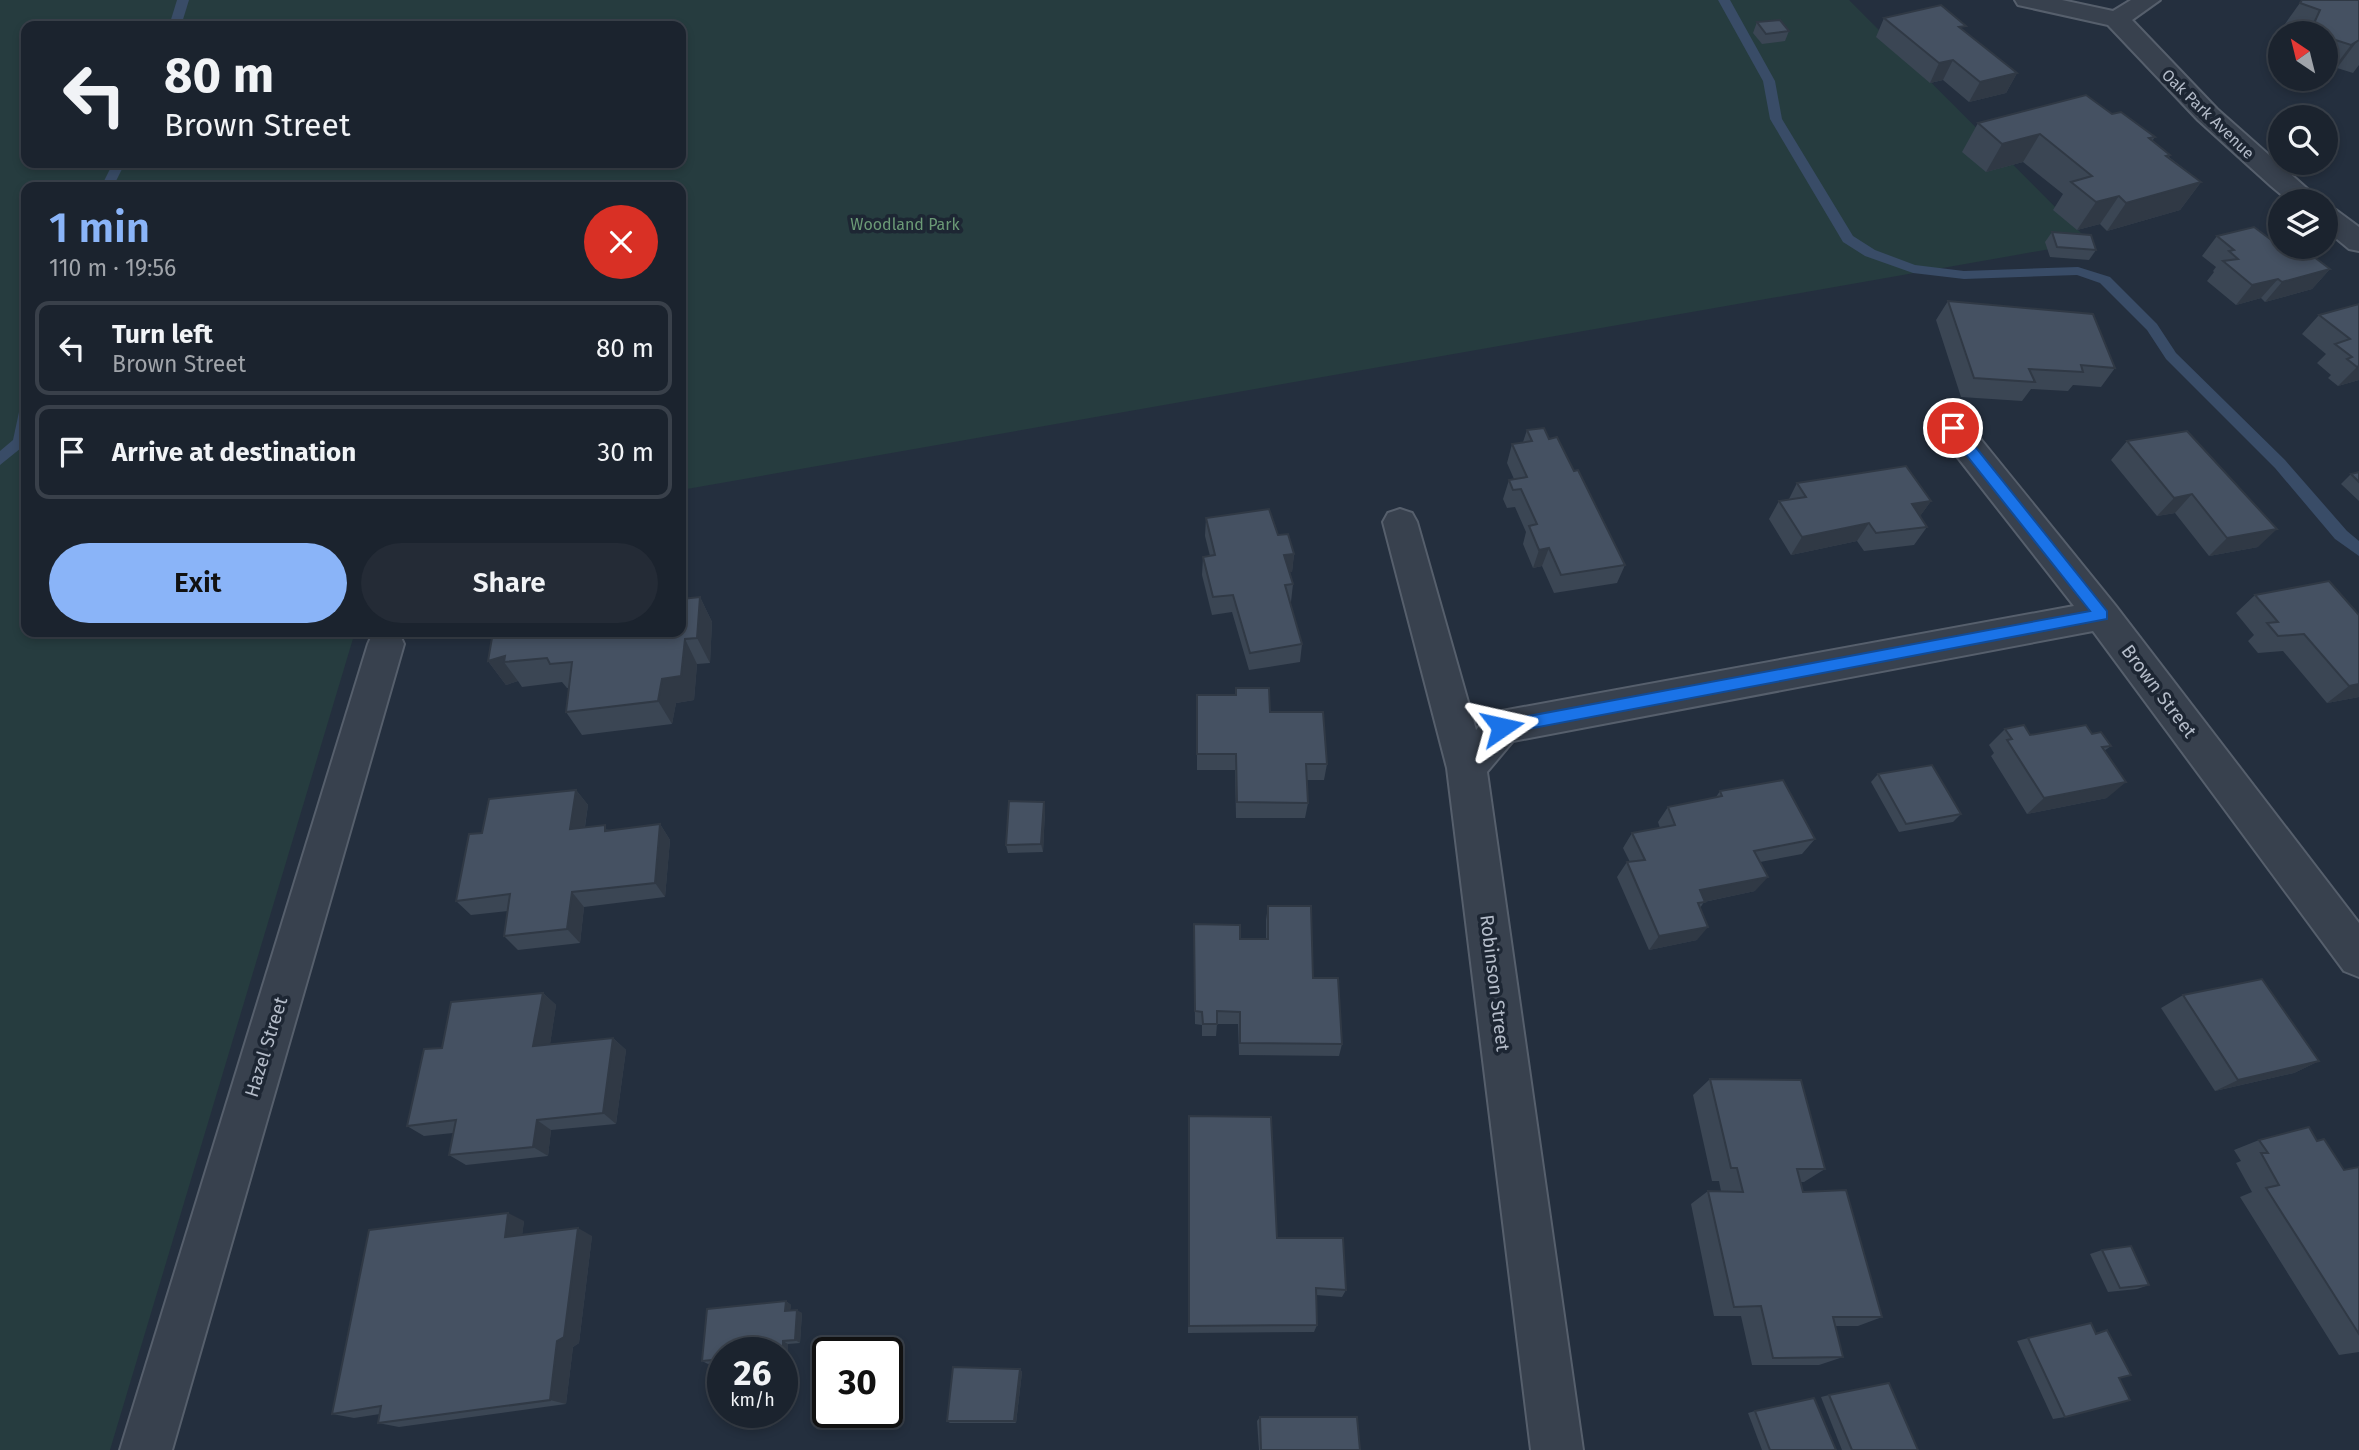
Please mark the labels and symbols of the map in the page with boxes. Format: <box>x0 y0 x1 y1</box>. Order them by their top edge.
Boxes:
north arrow <box>2268 21 2338 91</box>
street label: Oak Park Avenue <box>2158 65 2258 163</box>
park label: Woodland Park <box>850 215 960 234</box>
pin <box>1923 398 1983 458</box>
street label: Brown Street <box>2116 640 2202 742</box>
position arrow <box>1465 690 1539 764</box>
street label: Robinson Street <box>1475 913 1515 1053</box>
street label: Hazel Street <box>240 994 292 1100</box>
speed limit sign: 30 <box>812 1337 903 1428</box>

